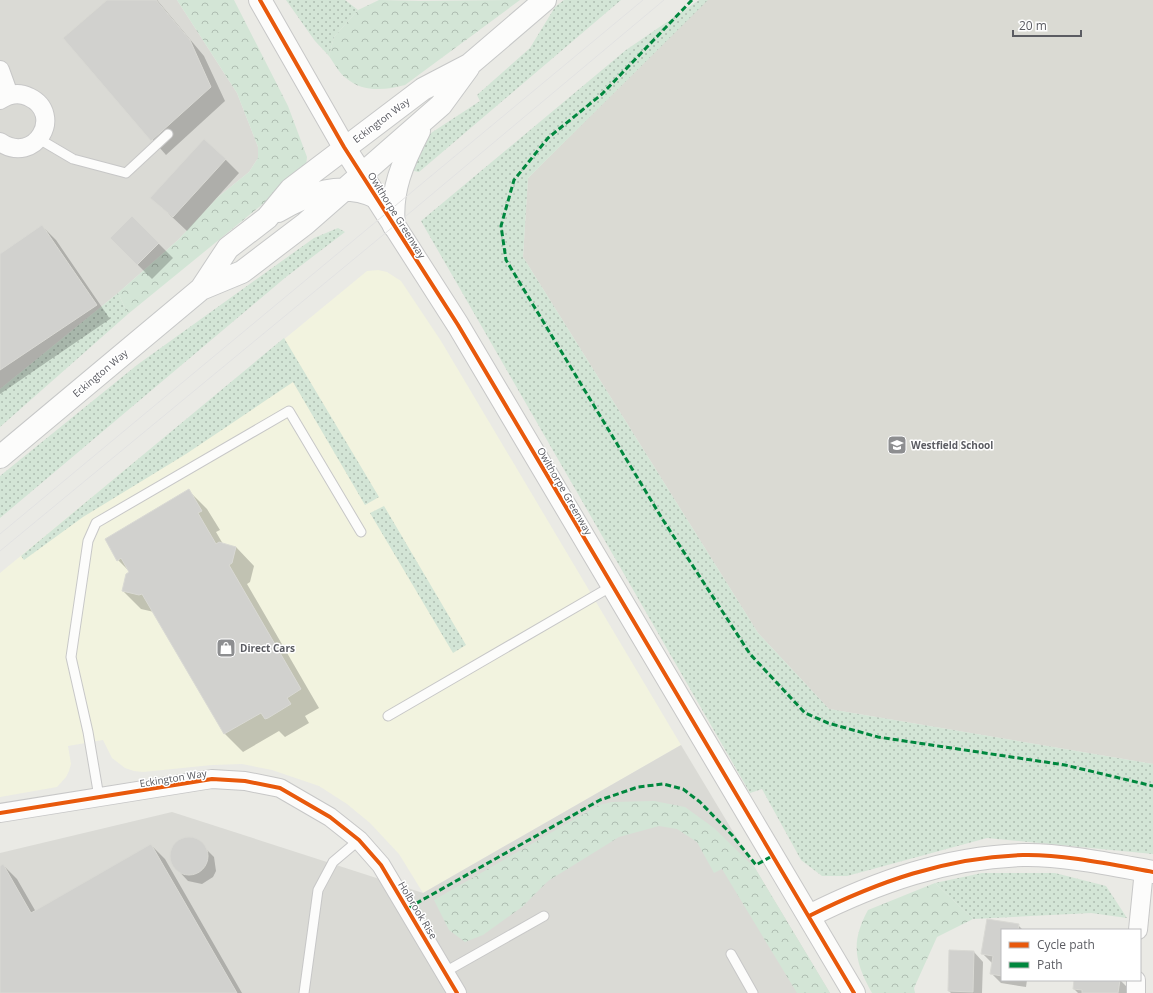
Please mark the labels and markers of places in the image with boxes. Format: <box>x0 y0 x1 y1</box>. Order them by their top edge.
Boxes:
school or university icon: Westfield School <box>886 434 908 456</box>
place label: Westfield School <box>911 438 993 452</box>
shop icon: Direct Cars <box>215 637 237 659</box>
place label: Direct Cars <box>240 641 295 655</box>

